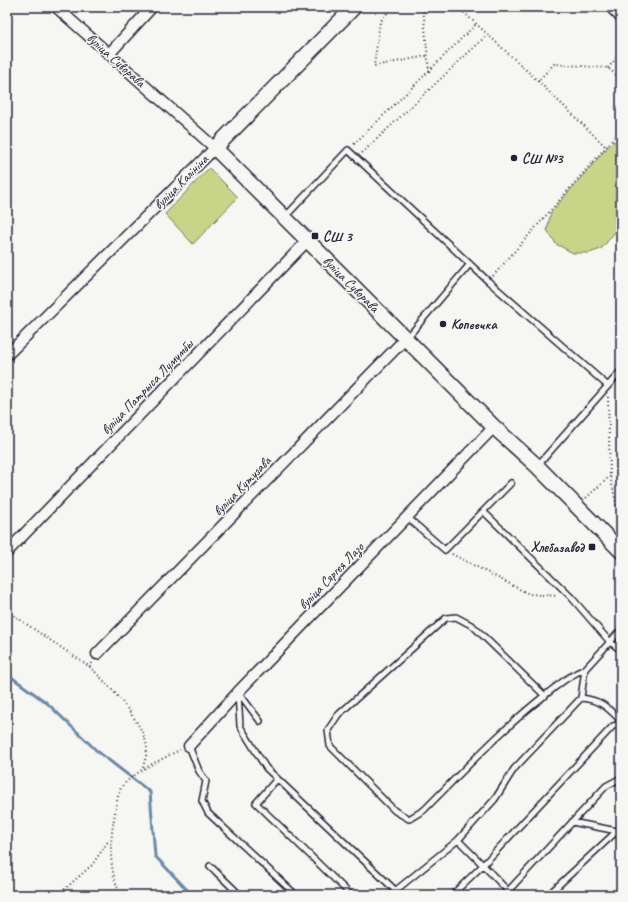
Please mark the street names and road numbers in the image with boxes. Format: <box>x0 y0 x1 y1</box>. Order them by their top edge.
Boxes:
street label: вуліца Суворава <box>83 29 150 92</box>
street label: вуліца Калініна <box>150 150 213 213</box>
street label: вуліца Суворава <box>319 252 384 317</box>
street label: вуліца Патрыса Лумумбы <box>97 335 198 438</box>
street label: вуліца Кутузава <box>210 452 275 519</box>
street label: вуліца Сяргея Лазо <box>295 538 368 613</box>

